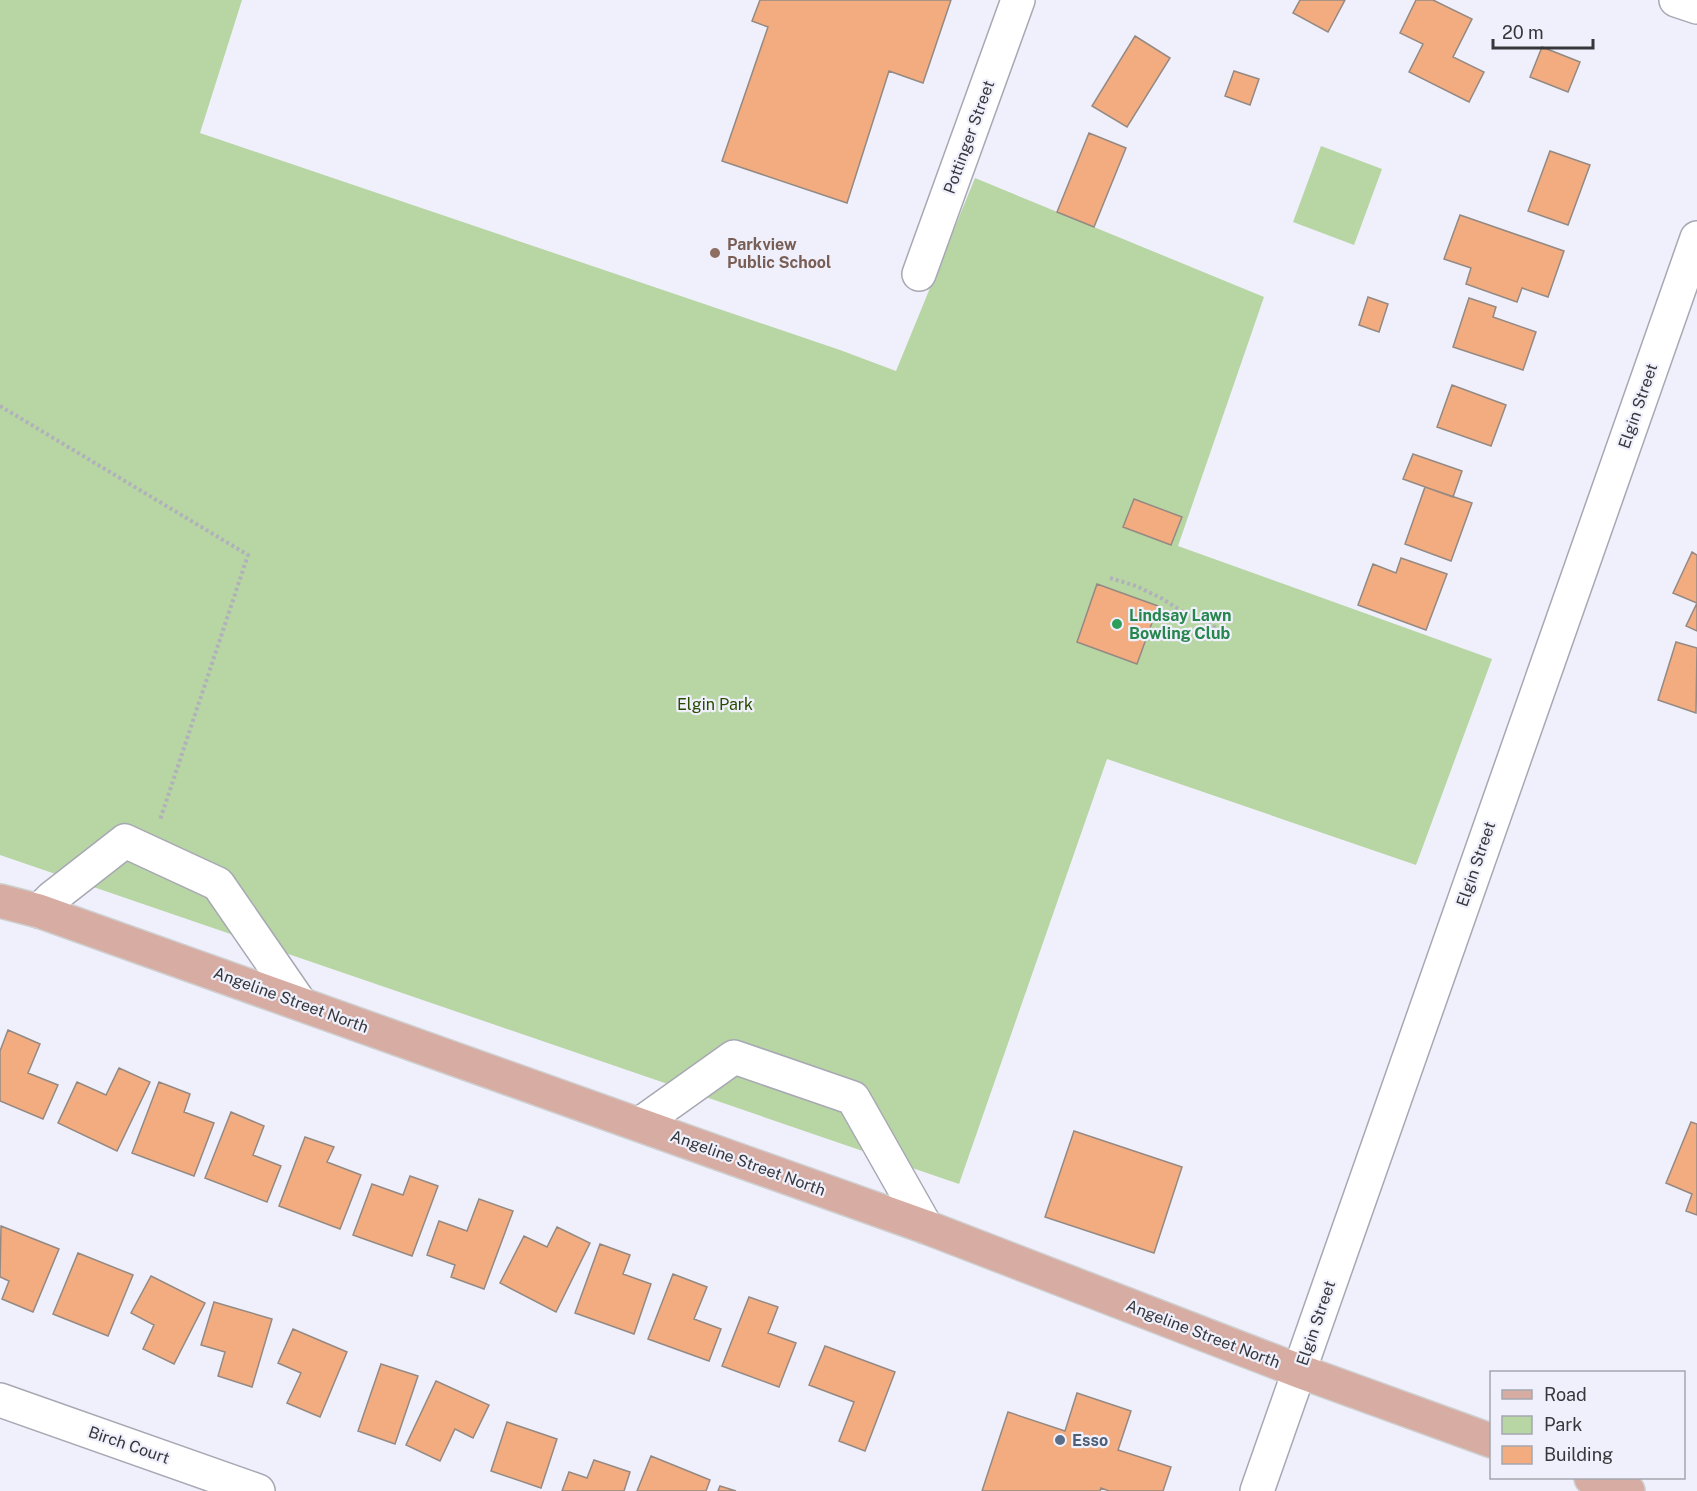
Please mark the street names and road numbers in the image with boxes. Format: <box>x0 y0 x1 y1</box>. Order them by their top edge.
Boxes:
street label: Pottinger Street <box>940 78 998 196</box>
street label: Elgin Street <box>1615 361 1661 451</box>
street label: Elgin Street <box>1453 819 1499 909</box>
street label: Angeline Street North <box>211 963 371 1037</box>
street label: Angeline Street North <box>668 1126 828 1200</box>
street label: Elgin Street <box>1293 1278 1339 1368</box>
street label: Angeline Street North <box>1123 1296 1283 1372</box>
street label: Birch Court <box>86 1422 172 1468</box>

